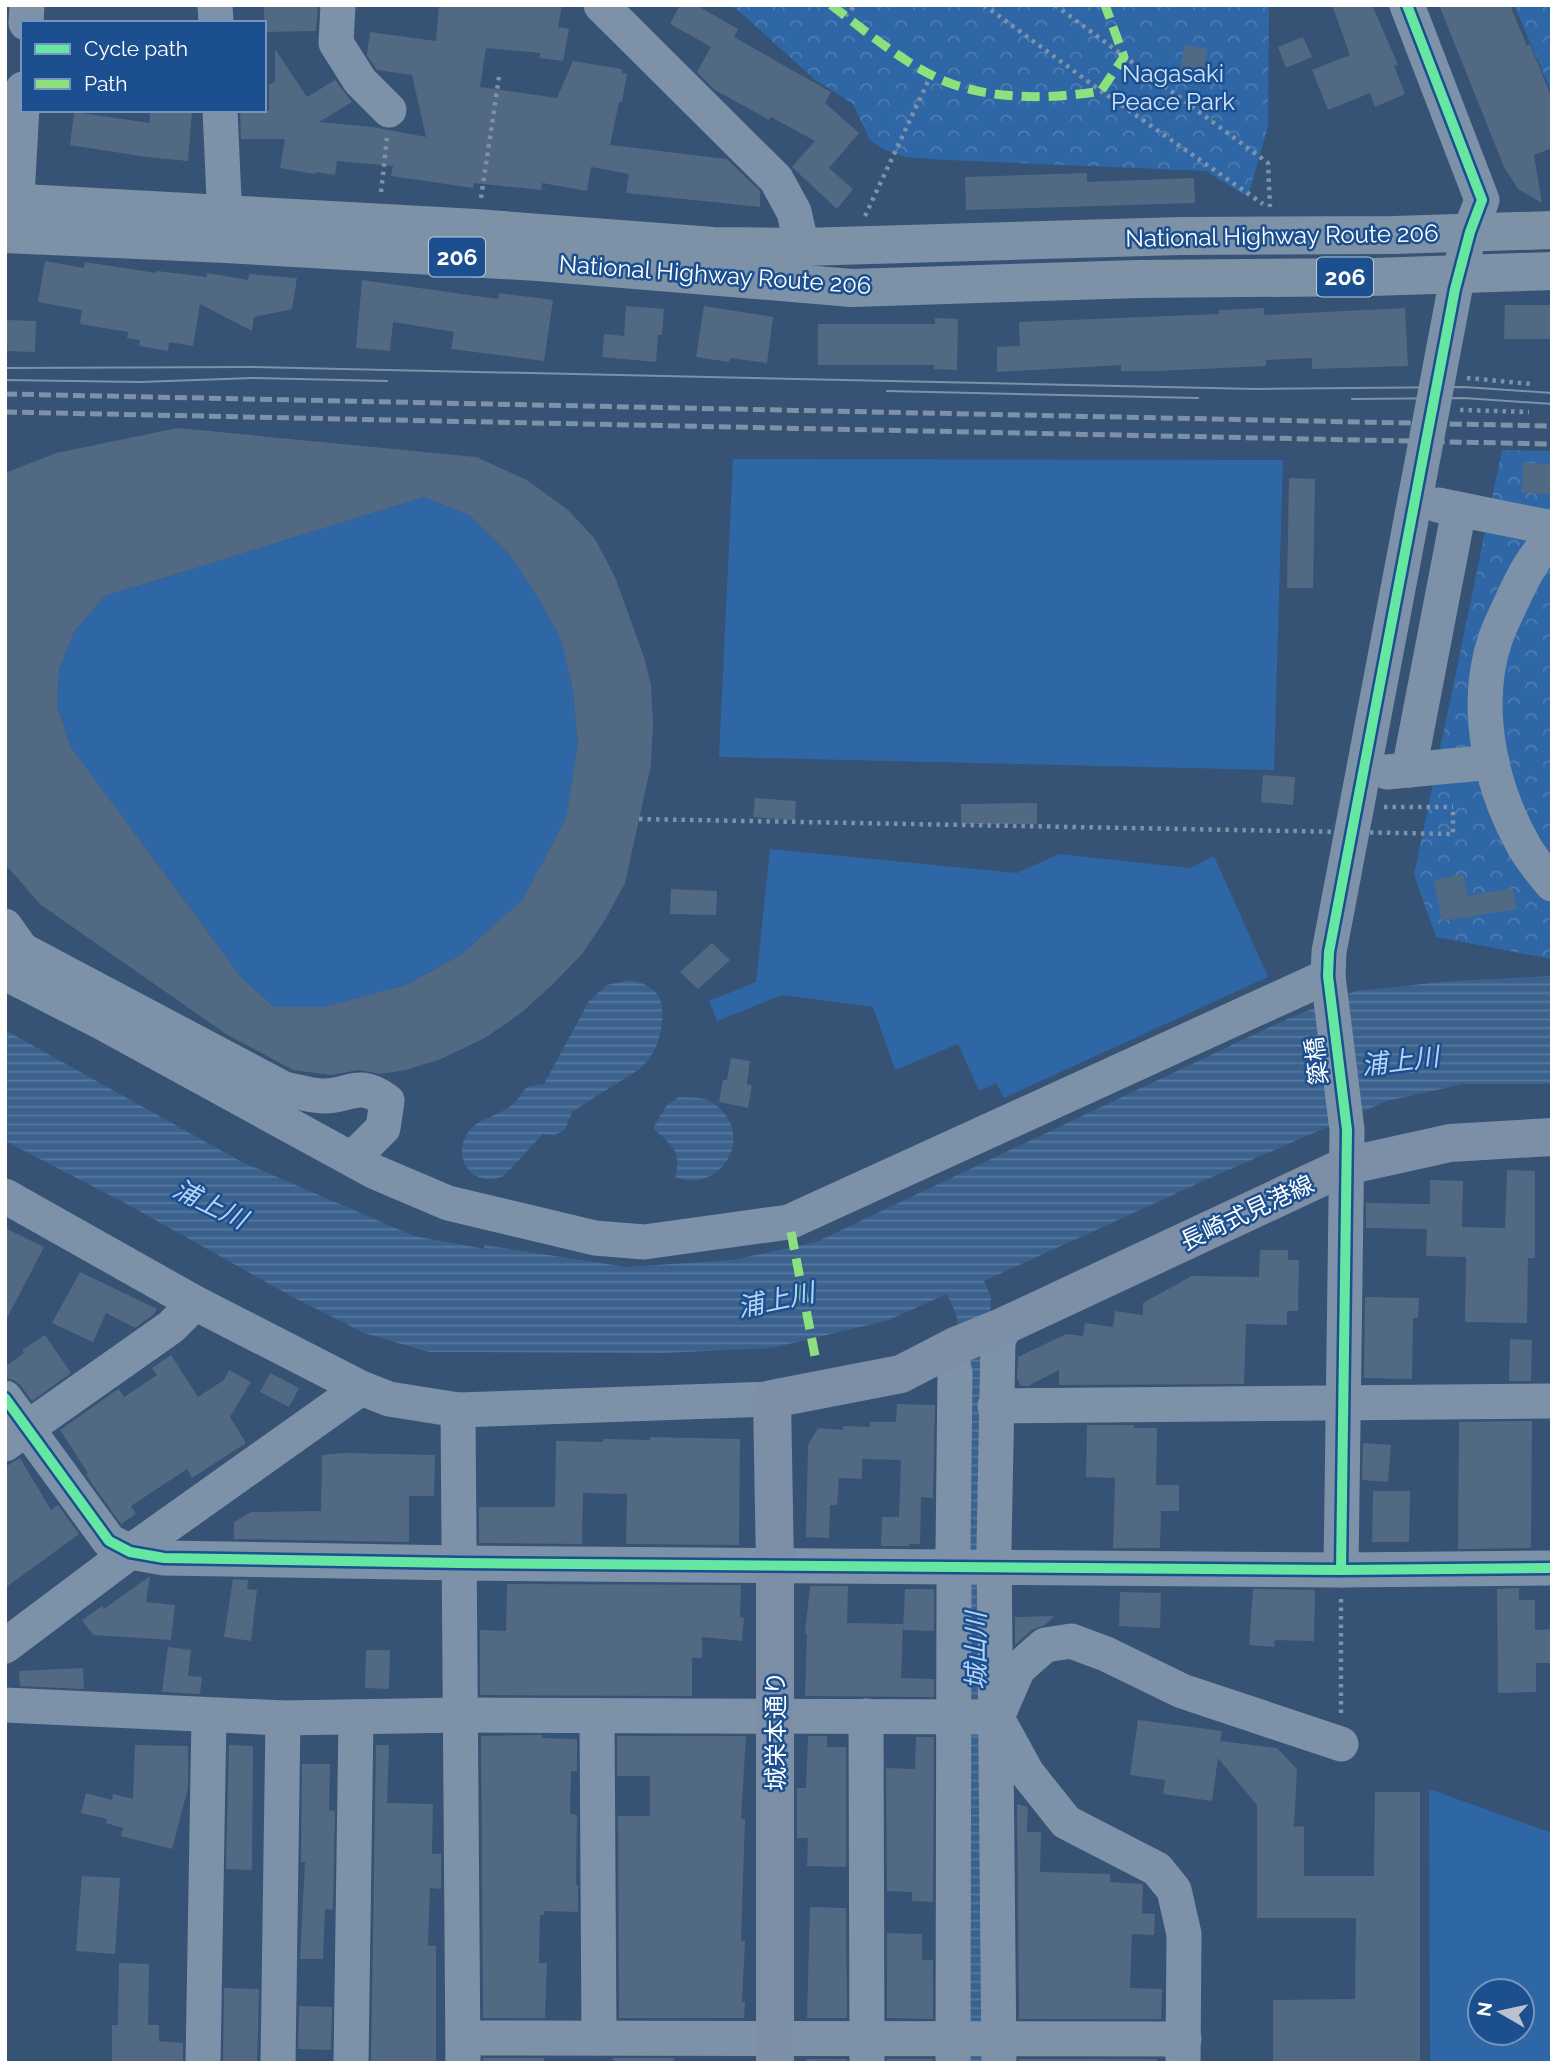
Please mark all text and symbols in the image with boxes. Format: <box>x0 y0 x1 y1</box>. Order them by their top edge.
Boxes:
legend <box>21 21 266 112</box>
text: Cycle path <box>84 36 188 61</box>
park label: Nagasaki Peace Park <box>1111 59 1235 116</box>
text: Path <box>84 71 128 96</box>
street label: National Highway Route 206 <box>1125 218 1439 253</box>
road number: 206 <box>429 238 485 276</box>
street label: National Highway Route 206 <box>558 249 872 300</box>
road number: 206 <box>1317 258 1373 296</box>
street label: 簗橋 <box>1299 1035 1334 1087</box>
water label: 浦上川 <box>1359 1041 1444 1081</box>
street label: 長崎式見港線 <box>1175 1169 1318 1256</box>
water label: 浦上川 <box>168 1173 254 1236</box>
water label: 浦上川 <box>735 1277 820 1323</box>
water label: 城山川 <box>961 1609 991 1690</box>
street label: 城栄本通り <box>761 1671 790 1791</box>
north arrow <box>1466 1977 1536 2047</box>
text: N <box>1472 2000 1496 2018</box>

